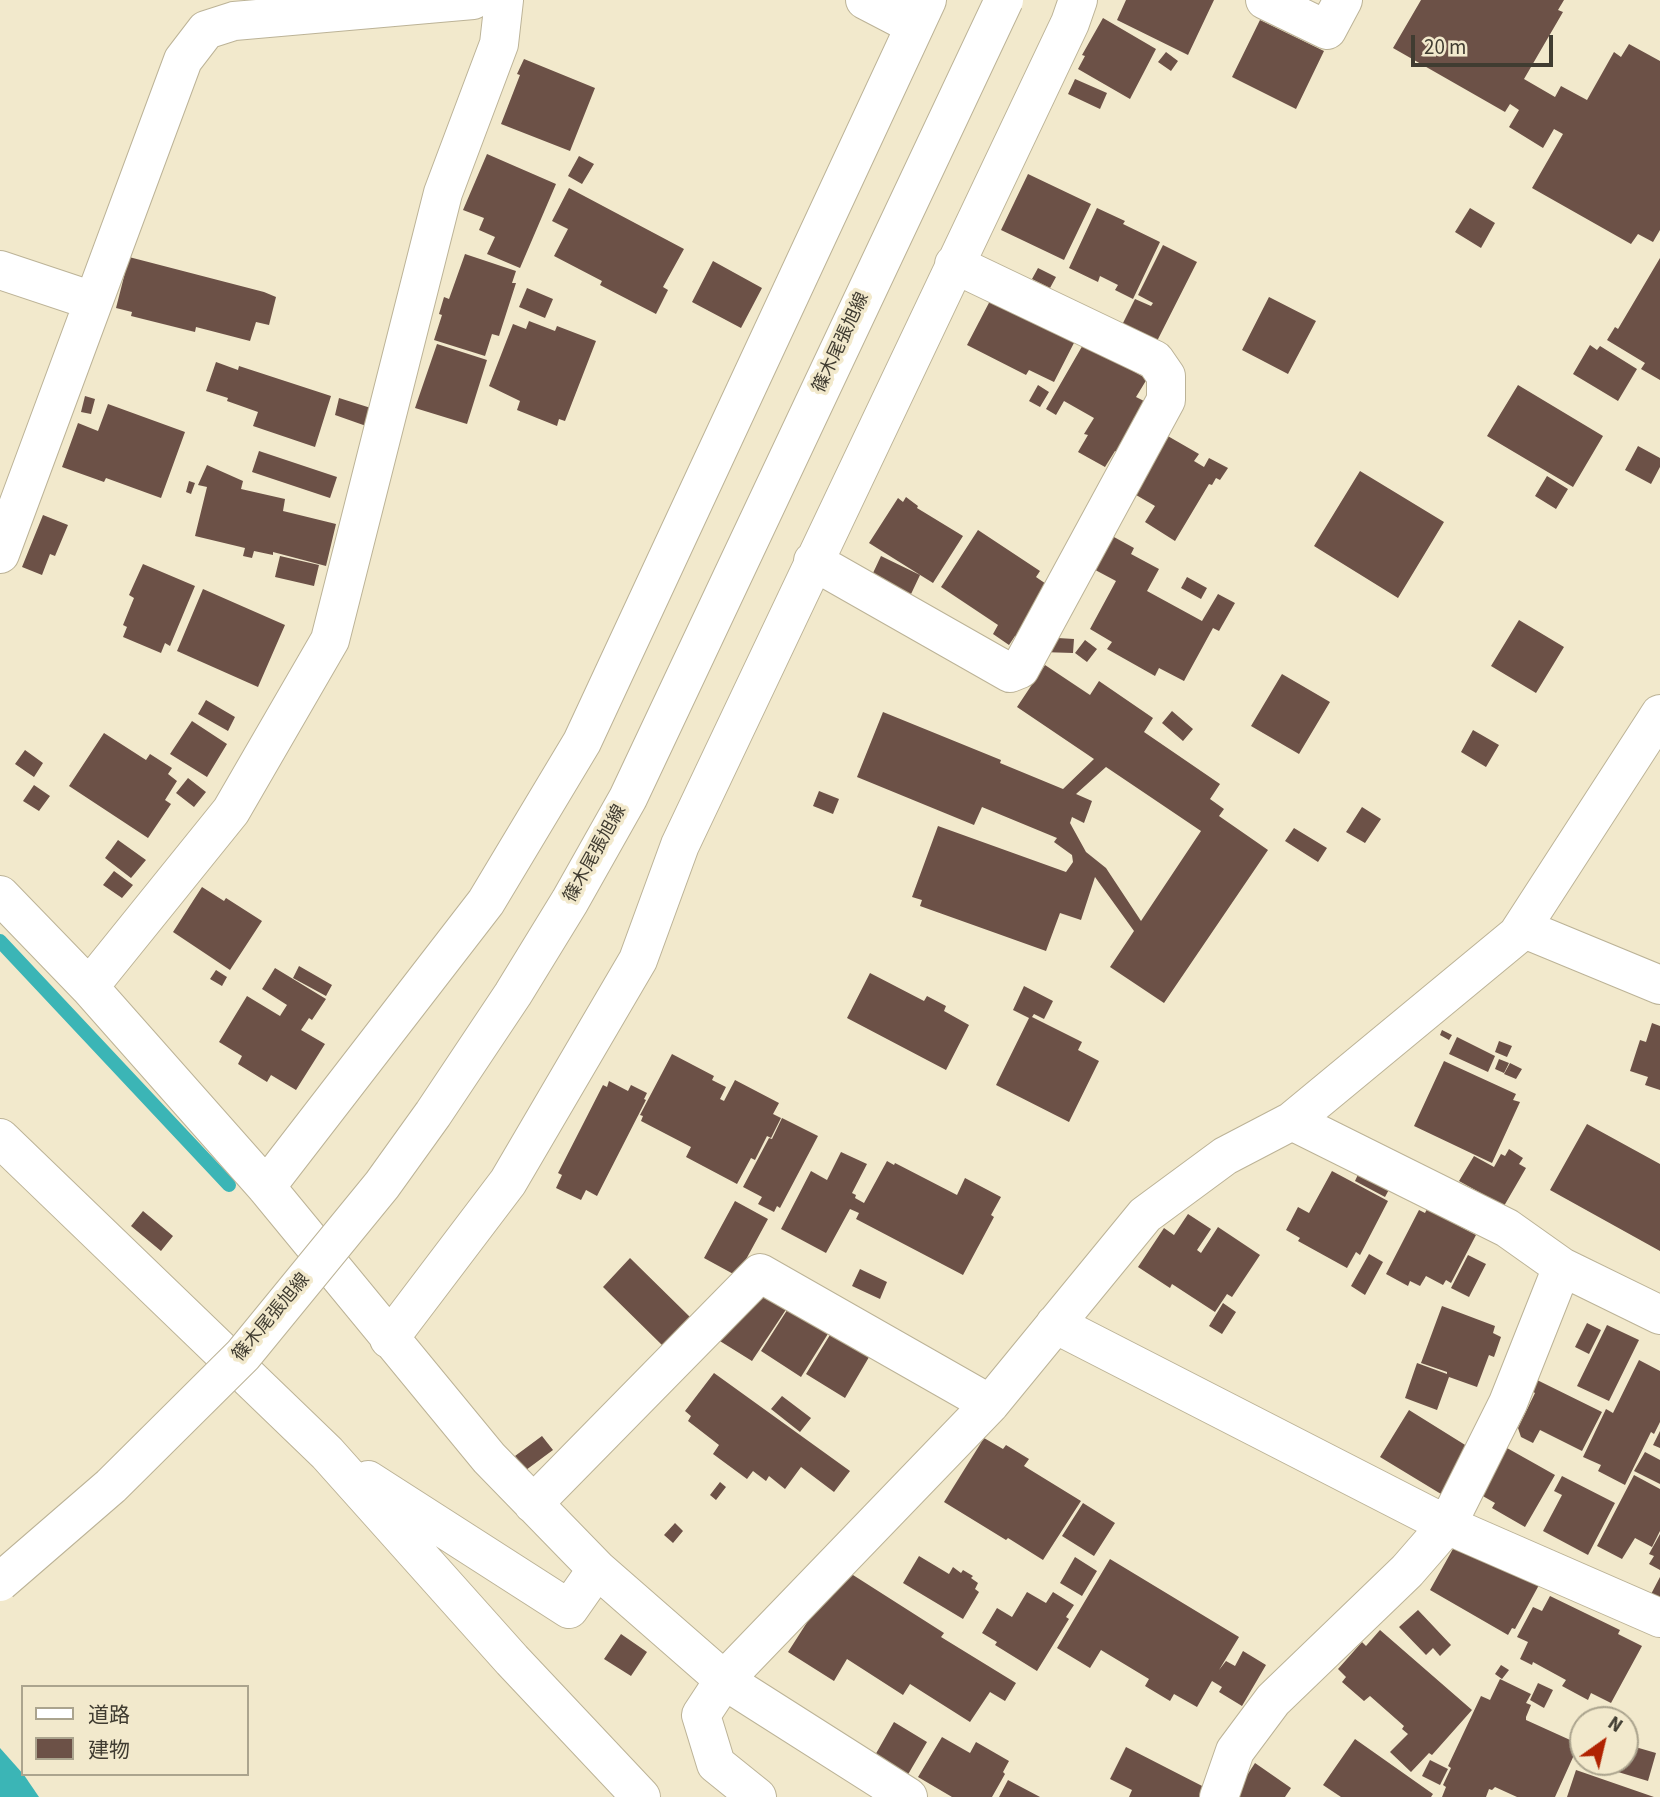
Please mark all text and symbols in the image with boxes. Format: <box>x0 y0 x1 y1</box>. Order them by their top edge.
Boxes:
scale bar <box>1415 21 1557 65</box>
text: 20 m <box>1424 32 1466 62</box>
street label: 篠木尾張旭線 <box>809 289 875 397</box>
street label: 篠木尾張旭線 <box>560 802 632 906</box>
street label: 篠木尾張旭線 <box>229 1270 315 1366</box>
legend <box>21 1685 248 1776</box>
text: 道路 <box>88 1700 130 1730</box>
north arrow <box>1569 1706 1639 1776</box>
text: N <box>1602 1710 1628 1740</box>
text: 建物 <box>88 1735 130 1765</box>

